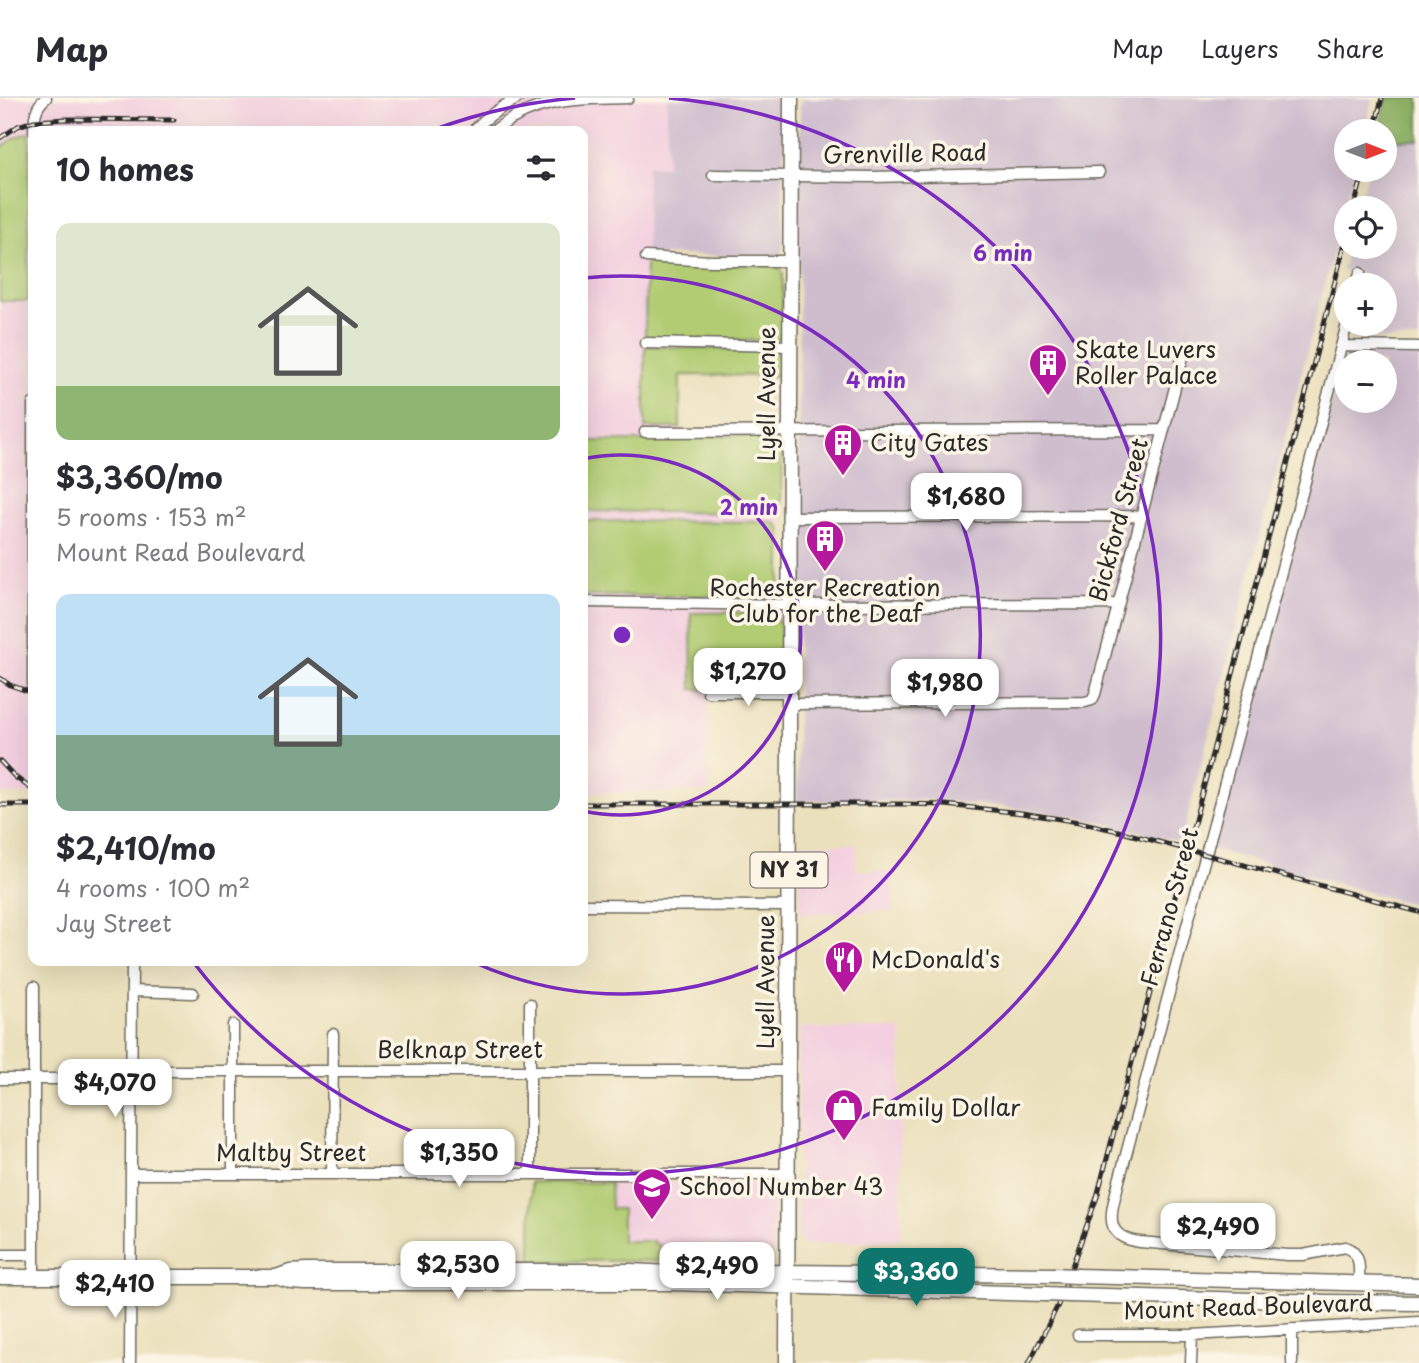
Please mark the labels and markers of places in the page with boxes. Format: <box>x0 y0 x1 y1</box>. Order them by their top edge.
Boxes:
place label: Skate Luvers Roller Palace <box>1075 331 1218 392</box>
building icon: Skate Luvers Roller Palace <box>1027 342 1069 397</box>
building icon: City Gates <box>822 422 864 477</box>
place label: City Gates <box>870 424 988 459</box>
pin: $1,680 <box>909 474 1023 533</box>
building icon: Rochester Recreation Club for the Deaf <box>804 518 846 573</box>
place label: Rochester Recreation Club for the Deaf <box>710 569 940 630</box>
centre of rings <box>610 623 634 647</box>
pin: $1,270 <box>691 648 805 708</box>
pin: $1,980 <box>888 660 1002 719</box>
restaurant icon: McDonald's <box>823 939 865 994</box>
place label: McDonald's <box>871 941 1000 976</box>
pin: $4,070 <box>58 1060 172 1119</box>
shop icon: Family Dollar <box>823 1087 865 1142</box>
place label: Family Dollar <box>871 1089 1021 1124</box>
pin: $1,350 <box>402 1130 516 1189</box>
school or university icon: School Number 43 <box>631 1166 673 1221</box>
place label: School Number 43 <box>679 1168 883 1203</box>
pin: $2,490 <box>1161 1204 1275 1263</box>
pin: $2,530 <box>401 1242 515 1301</box>
pin: $2,490 <box>660 1242 774 1302</box>
pin: $3,360 <box>859 1248 973 1308</box>
pin: $2,410 <box>58 1260 172 1320</box>

